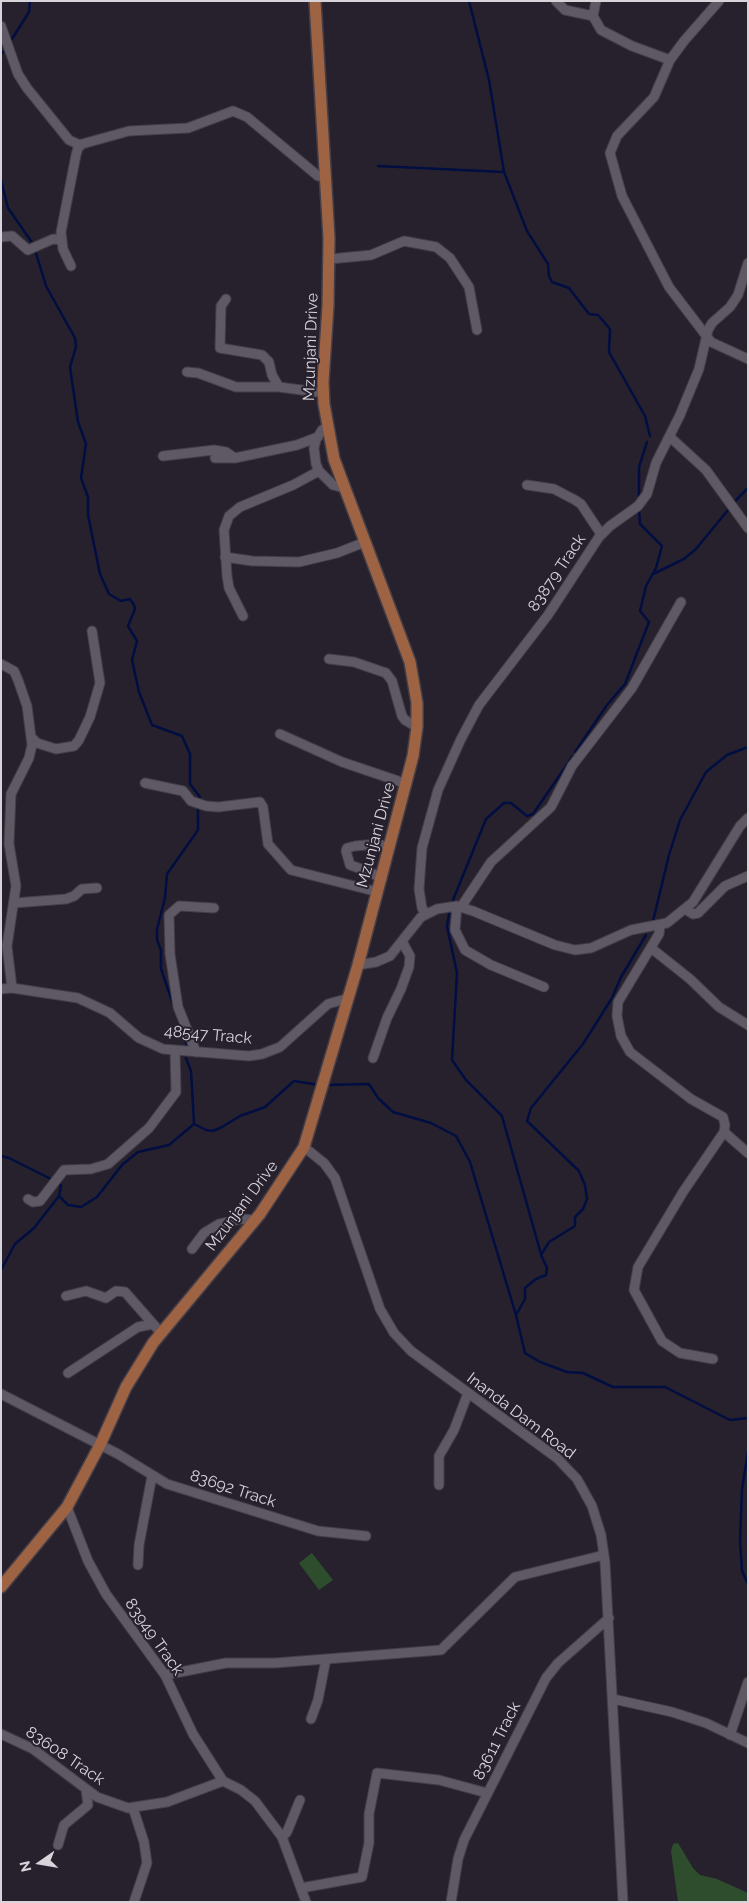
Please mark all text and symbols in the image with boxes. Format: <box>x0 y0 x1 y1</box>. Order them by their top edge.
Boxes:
street label: Mzunjani Drive <box>300 293 322 401</box>
street label: 83879 Track <box>524 531 590 615</box>
street label: Mzunjani Drive <box>353 780 399 890</box>
street label: 48547 Track <box>163 1022 253 1048</box>
street label: Mzunjani Drive <box>202 1157 282 1255</box>
street label: Inanda Dam Road <box>463 1369 579 1463</box>
street label: 83692 Track <box>188 1466 278 1512</box>
street label: 83949 Track <box>120 1595 188 1679</box>
street label: 83611 Track <box>469 1699 525 1783</box>
street label: 83608 Track <box>22 1723 108 1789</box>
north arrow <box>15 1838 65 1888</box>
text: N <box>16 1859 34 1873</box>

